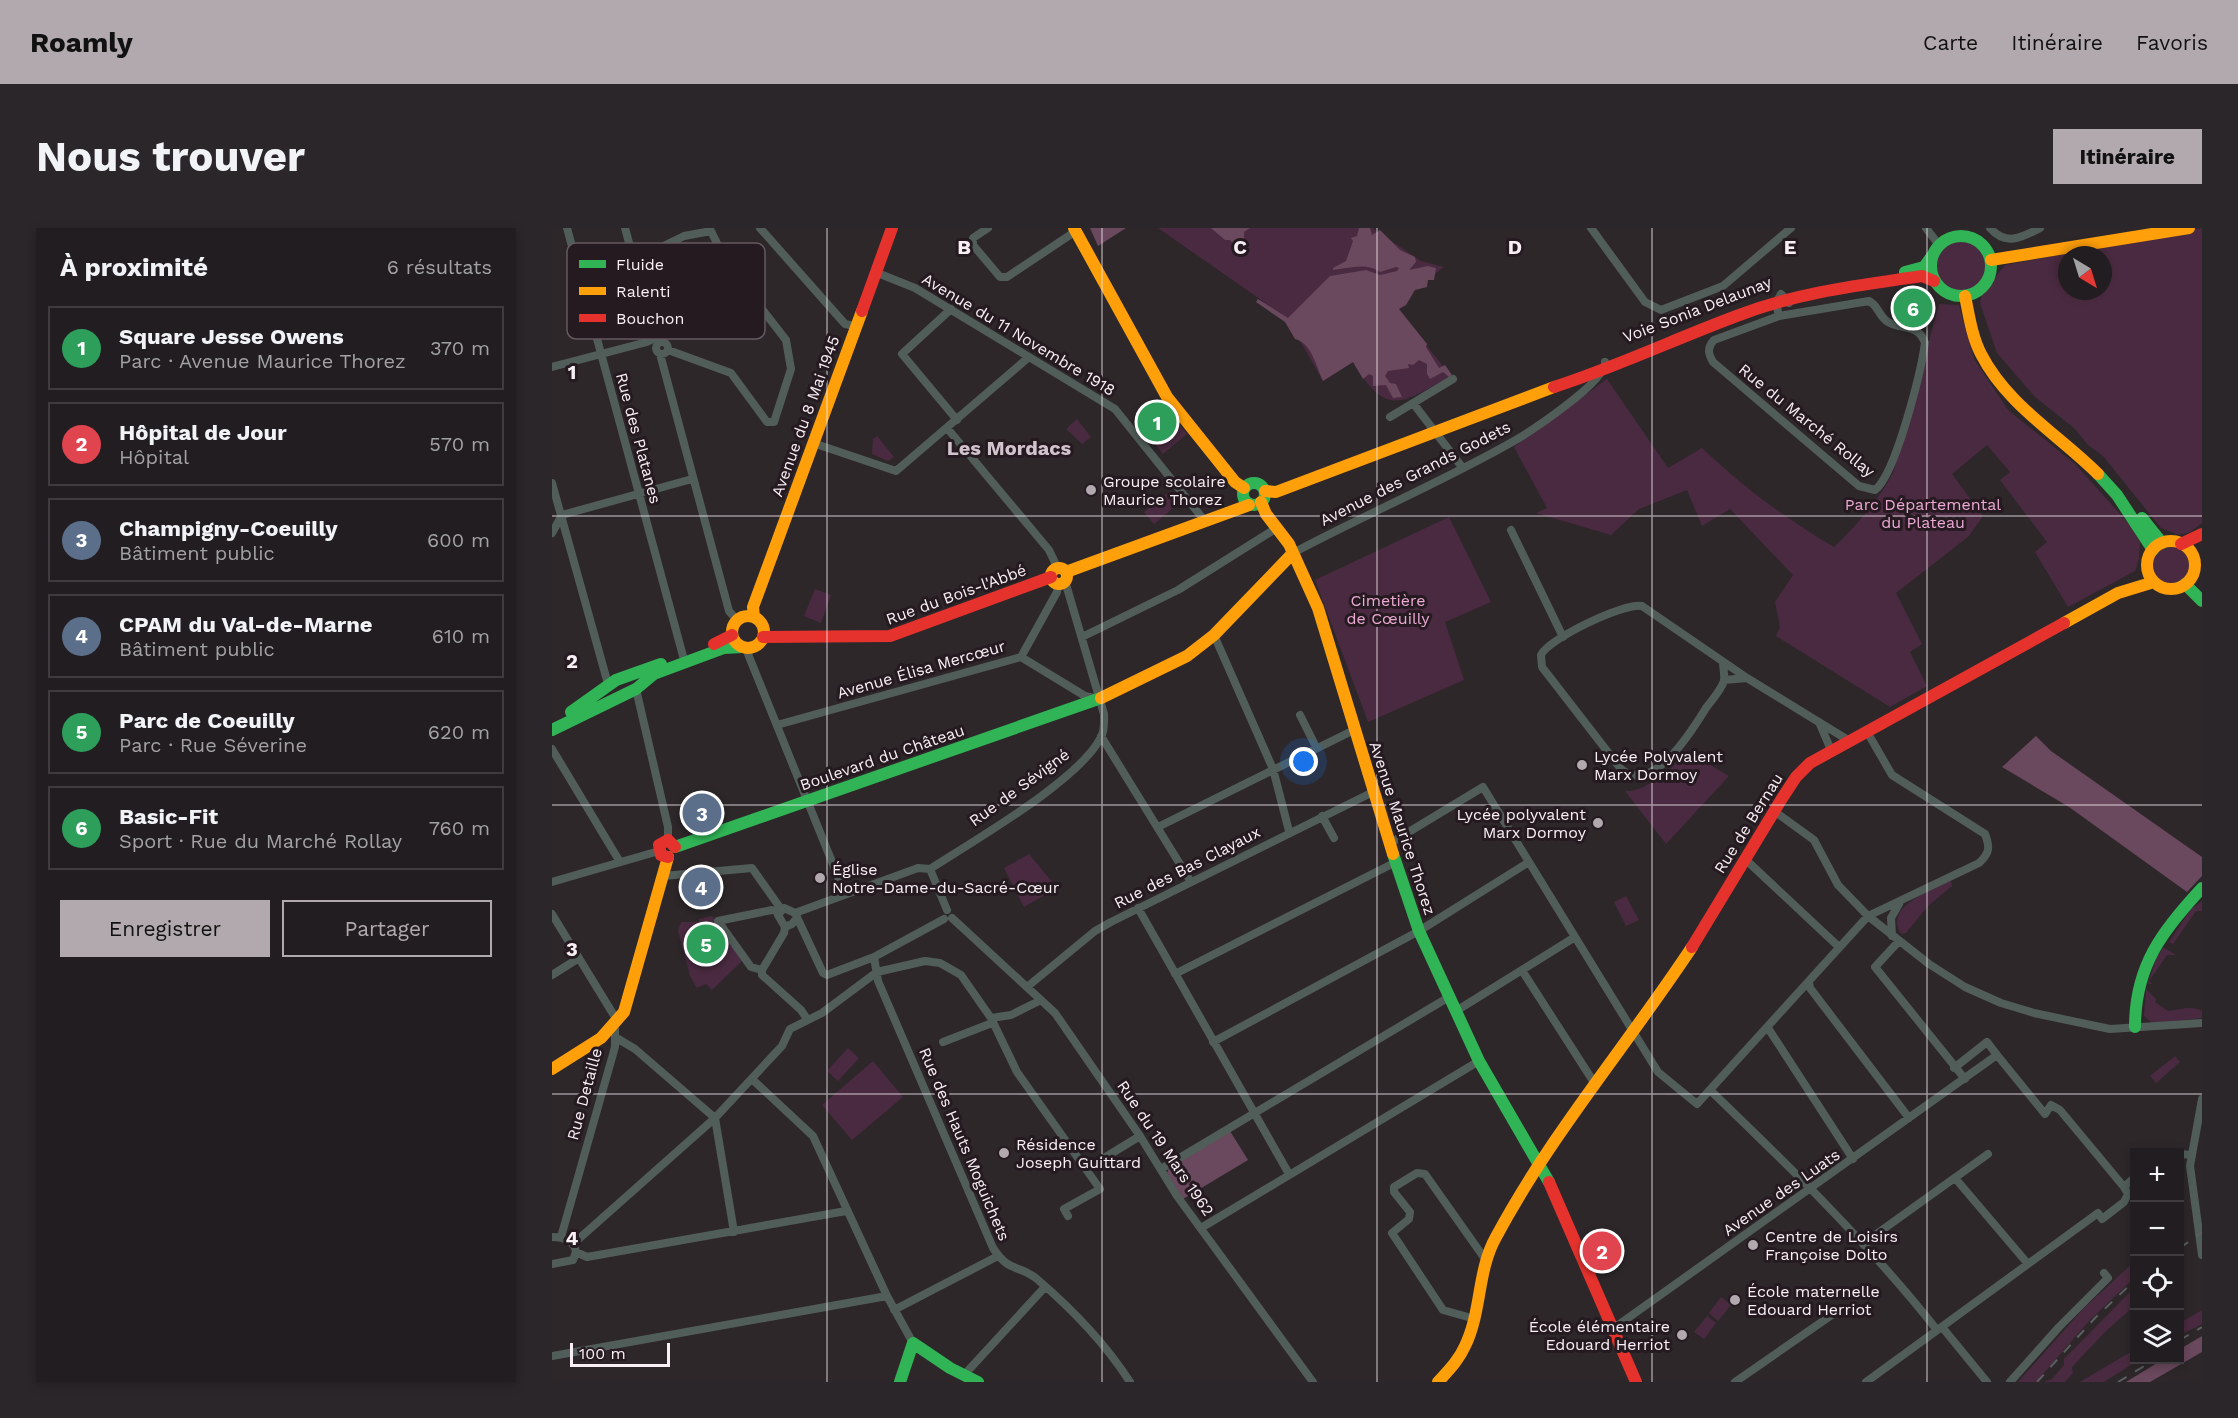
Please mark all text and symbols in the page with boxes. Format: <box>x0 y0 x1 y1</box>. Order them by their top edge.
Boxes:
text: Roamly <box>30 26 133 59</box>
text: Carte <box>1923 30 1978 55</box>
text: Itinéraire <box>2011 30 2103 55</box>
text: Favoris <box>2136 30 2208 55</box>
button: Itinéraire <box>2053 129 2202 184</box>
text: Nous trouver <box>36 132 305 181</box>
text: B <box>957 235 971 259</box>
text: C <box>1233 235 1247 259</box>
text: D <box>1508 235 1522 259</box>
text: E <box>1784 235 1796 259</box>
legend <box>567 243 765 339</box>
north arrow <box>2058 246 2112 300</box>
text: À proximité <box>60 252 208 282</box>
text: 6 résultats <box>387 255 492 279</box>
text: Fluide <box>616 255 664 274</box>
street label: Avenue du 11 Novembre 1918 <box>919 269 1119 400</box>
street label: Voie Sonia Delaunay <box>1620 272 1775 347</box>
text: Ralenti <box>616 282 671 301</box>
pin: 6 <box>1894 286 1932 331</box>
text: Bouchon <box>616 309 684 328</box>
text: Square Jesse Owens <box>119 324 344 349</box>
street label: Avenue du 8 Mai 1945 <box>767 333 843 499</box>
text: 1 <box>77 336 86 360</box>
text: 370 m <box>430 336 490 360</box>
text: Parc · Avenue Maurice Thorez <box>119 349 406 373</box>
text: 1 <box>568 360 576 384</box>
street label: Rue du Marché Rollay <box>1735 360 1879 482</box>
street label: Rue des Platanes <box>612 371 665 506</box>
pin: 1 <box>1138 400 1176 444</box>
street label: Avenue des Grands Godets <box>1317 417 1514 530</box>
text: Hôpital de Jour <box>119 420 287 445</box>
text: 2 <box>76 432 87 456</box>
text: 570 m <box>429 432 490 456</box>
district label: Les Mordacs <box>947 436 1072 460</box>
text: Hôpital <box>119 445 189 469</box>
place label: Groupe scolaire Maurice Thorez <box>1103 472 1226 509</box>
marker: Groupe scolaire Maurice Thorez <box>1084 483 1098 497</box>
park label: Parc Départemental du Plateau <box>1845 495 2001 532</box>
text: Champigny-Coeuilly <box>119 516 338 541</box>
text: 3 <box>76 528 87 552</box>
text: 600 m <box>427 528 490 552</box>
text: Bâtiment public <box>119 541 275 565</box>
street label: Rue du Bois-l'Abbé <box>883 560 1029 629</box>
park label: Cimetière de Cœuilly <box>1346 591 1430 628</box>
text: CPAM du Val-de-Marne <box>119 612 373 637</box>
text: 4 <box>75 624 88 648</box>
text: 610 m <box>432 624 490 648</box>
street label: Avenue Élisa Mercœur <box>835 636 1008 703</box>
text: Bâtiment public <box>119 637 275 661</box>
text: 2 <box>566 649 578 673</box>
text: Parc de Coeuilly <box>119 708 295 733</box>
text: 5 <box>76 720 87 744</box>
text: 620 m <box>428 720 490 744</box>
street label: Boulevard du Château <box>797 720 967 795</box>
text: Parc · Rue Séverine <box>119 733 307 757</box>
street label: Avenue Maurice Thorez <box>1365 739 1440 917</box>
street label: Rue de Sévigné <box>965 745 1073 830</box>
your location <box>1289 747 1318 776</box>
place label: Lycée Polyvalent Marx Dormoy <box>1594 747 1723 784</box>
marker: Lycée Polyvalent Marx Dormoy <box>1575 758 1589 772</box>
street label: Rue de Bernau <box>1710 770 1787 877</box>
pin: 3 <box>682 790 722 836</box>
text: Basic-Fit <box>119 804 218 829</box>
place label: Lycée polyvalent Marx Dormoy <box>1457 805 1587 842</box>
text: 6 <box>75 816 88 840</box>
text: 760 m <box>429 816 490 840</box>
marker: Lycée polyvalent Marx Dormoy <box>1591 816 1605 830</box>
street label: Rue des Bas Clayaux <box>1111 822 1264 913</box>
text: Sport · Rue du Marché Rollay <box>119 829 402 853</box>
place label: Église Notre-Dame-du-Sacré-Cœur <box>832 860 1060 897</box>
pin: 4 <box>682 864 720 910</box>
marker: Église Notre-Dame-du-Sacré-Cœur <box>813 871 827 885</box>
button: Enregistrer <box>60 900 270 957</box>
button: Partager <box>282 900 492 957</box>
pin: 5 <box>686 922 726 966</box>
text: 3 <box>566 937 578 961</box>
street label: Rue des Hauts Moguichets <box>915 1045 1014 1244</box>
street label: Rue Detaille <box>563 1046 606 1142</box>
street label: Rue du 19 Mars 1962 <box>1113 1077 1218 1220</box>
place label: Résidence Joseph Guittard <box>1016 1135 1141 1172</box>
street label: Avenue des Luats <box>1719 1145 1843 1240</box>
marker: Résidence Joseph Guittard <box>997 1146 1011 1160</box>
map controls <box>2130 1148 2184 1364</box>
button: + <box>2130 1148 2184 1202</box>
button: − <box>2130 1202 2184 1256</box>
text: 4 <box>566 1226 579 1250</box>
place label: Centre de Loisirs Françoise Dolto <box>1765 1227 1898 1264</box>
pin: 2 <box>1582 1228 1622 1274</box>
marker: Centre de Loisirs Françoise Dolto <box>1746 1238 1760 1252</box>
button: locate <box>2130 1256 2184 1310</box>
place label: École maternelle Edouard Herriot <box>1747 1282 1880 1319</box>
marker: École maternelle Edouard Herriot <box>1728 1293 1742 1307</box>
button: layers <box>2130 1310 2184 1364</box>
place label: École élémentaire Edouard Herriot <box>1529 1317 1670 1354</box>
marker: École élémentaire Edouard Herriot <box>1675 1328 1689 1342</box>
scale bar <box>570 1340 670 1368</box>
text: 100 m <box>579 1344 626 1363</box>

